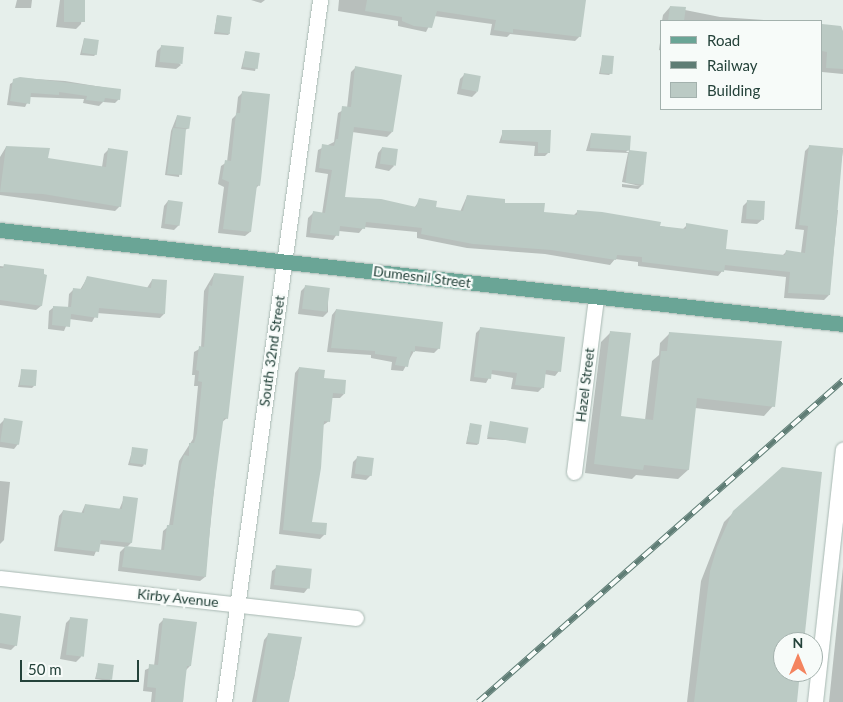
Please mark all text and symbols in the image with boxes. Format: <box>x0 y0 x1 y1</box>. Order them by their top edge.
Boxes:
legend <box>660 20 823 110</box>
text: Road <box>707 31 740 49</box>
text: Railway <box>707 56 758 74</box>
text: Building <box>707 81 760 99</box>
street label: Dumesnil Street <box>372 263 472 291</box>
street label: South 32nd Street <box>256 294 288 408</box>
street label: Hazel Street <box>572 347 598 423</box>
street label: Kirby Avenue <box>136 585 220 611</box>
north arrow <box>773 632 823 682</box>
text: N <box>793 634 803 651</box>
scale bar <box>22 650 141 682</box>
text: 50 m <box>28 660 62 678</box>

